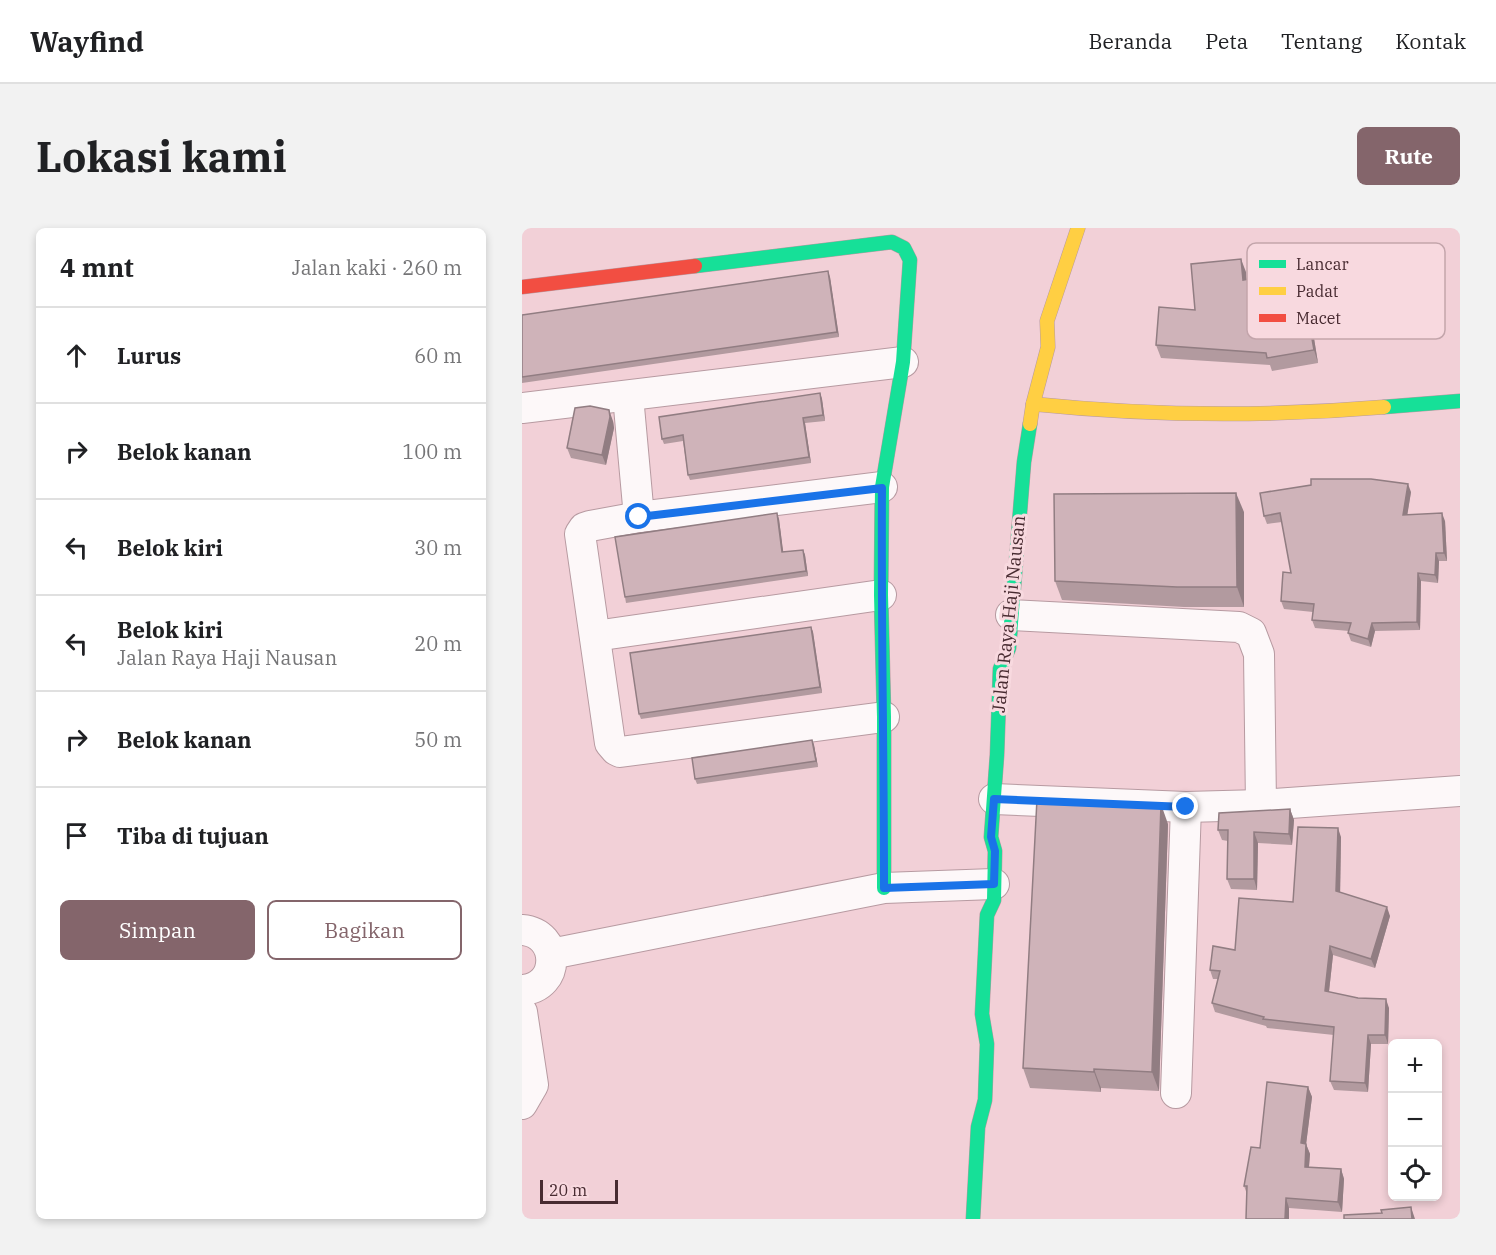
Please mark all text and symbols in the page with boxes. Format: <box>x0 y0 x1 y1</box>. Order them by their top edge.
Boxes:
text: Wayfind <box>30 23 144 60</box>
text: Beranda <box>1089 27 1172 55</box>
text: Peta <box>1205 27 1248 55</box>
text: Tentang <box>1281 27 1362 55</box>
text: Kontak <box>1395 27 1466 55</box>
button: Rute <box>1357 127 1460 185</box>
text: Lokasi kami <box>36 129 287 184</box>
legend <box>1247 243 1445 339</box>
text: 4 mnt <box>60 250 134 284</box>
text: Jalan kaki · 260 m <box>292 254 462 281</box>
text: Lancar <box>1296 254 1349 274</box>
text: Padat <box>1296 281 1339 301</box>
text: Macet <box>1296 308 1341 328</box>
icon: ahead <box>60 339 93 372</box>
text: Lurus <box>117 341 181 370</box>
text: 60 m <box>414 342 462 369</box>
icon: right <box>60 435 93 468</box>
text: Belok kanan <box>117 437 252 466</box>
text: 100 m <box>402 438 462 465</box>
route start <box>625 503 651 529</box>
street label: Jalan Raya Haji Nausan <box>987 514 1030 714</box>
icon: left <box>60 531 93 564</box>
text: Belok kiri <box>117 533 223 562</box>
text: 30 m <box>414 534 462 561</box>
text: Belok kiri <box>117 615 223 644</box>
icon: left <box>60 627 93 660</box>
text: 20 m <box>414 630 462 657</box>
text: Jalan Raya Haji Nausan <box>117 644 337 671</box>
icon: right <box>60 723 93 756</box>
text: Belok kanan <box>117 725 252 754</box>
text: 50 m <box>414 726 462 753</box>
route end <box>1172 793 1198 819</box>
icon: arrive <box>60 819 93 852</box>
text: Tiba di tujuan <box>117 821 269 850</box>
button: Simpan <box>60 900 255 960</box>
button: Bagikan <box>267 900 462 960</box>
map controls <box>1388 1039 1442 1201</box>
button: + <box>1388 1039 1442 1093</box>
button: − <box>1388 1093 1442 1147</box>
button: locate <box>1388 1147 1442 1201</box>
scale bar <box>540 1177 618 1204</box>
text: 20 m <box>549 1180 587 1200</box>

